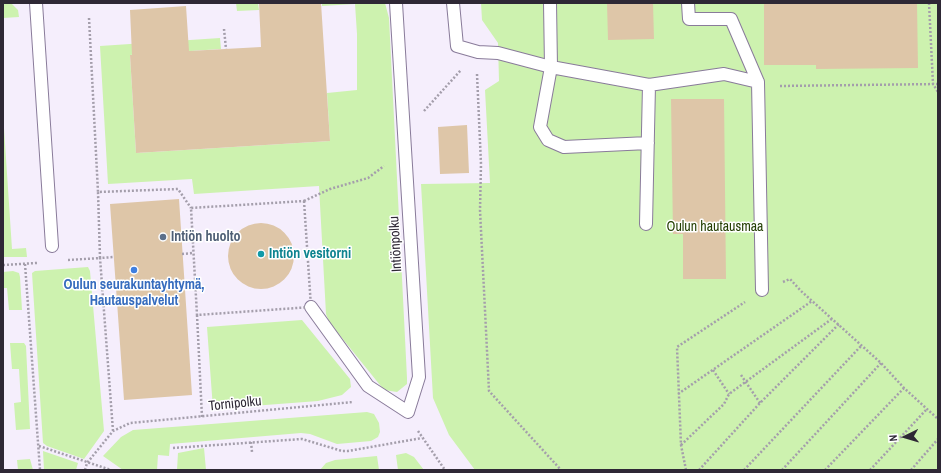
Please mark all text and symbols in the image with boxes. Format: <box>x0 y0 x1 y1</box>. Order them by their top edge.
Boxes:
street label: Intiönpolku <box>386 216 406 272</box>
park label: Oulun hautausmaa <box>666 219 764 235</box>
place label: Intiön huolto <box>171 229 241 245</box>
marker: Intiön huolto <box>158 232 168 242</box>
place label: Intiön vesitorni <box>269 246 351 262</box>
marker: Intiön vesitorni <box>256 249 266 259</box>
marker: Oulun seurakuntayhtymä, Hautauspalvelut <box>129 265 139 275</box>
place label: Oulun seurakuntayhtymä, Hautauspalvelut <box>64 277 204 310</box>
street label: Tornipolku <box>208 393 262 415</box>
north arrow <box>885 417 925 457</box>
text: N <box>886 434 900 442</box>

